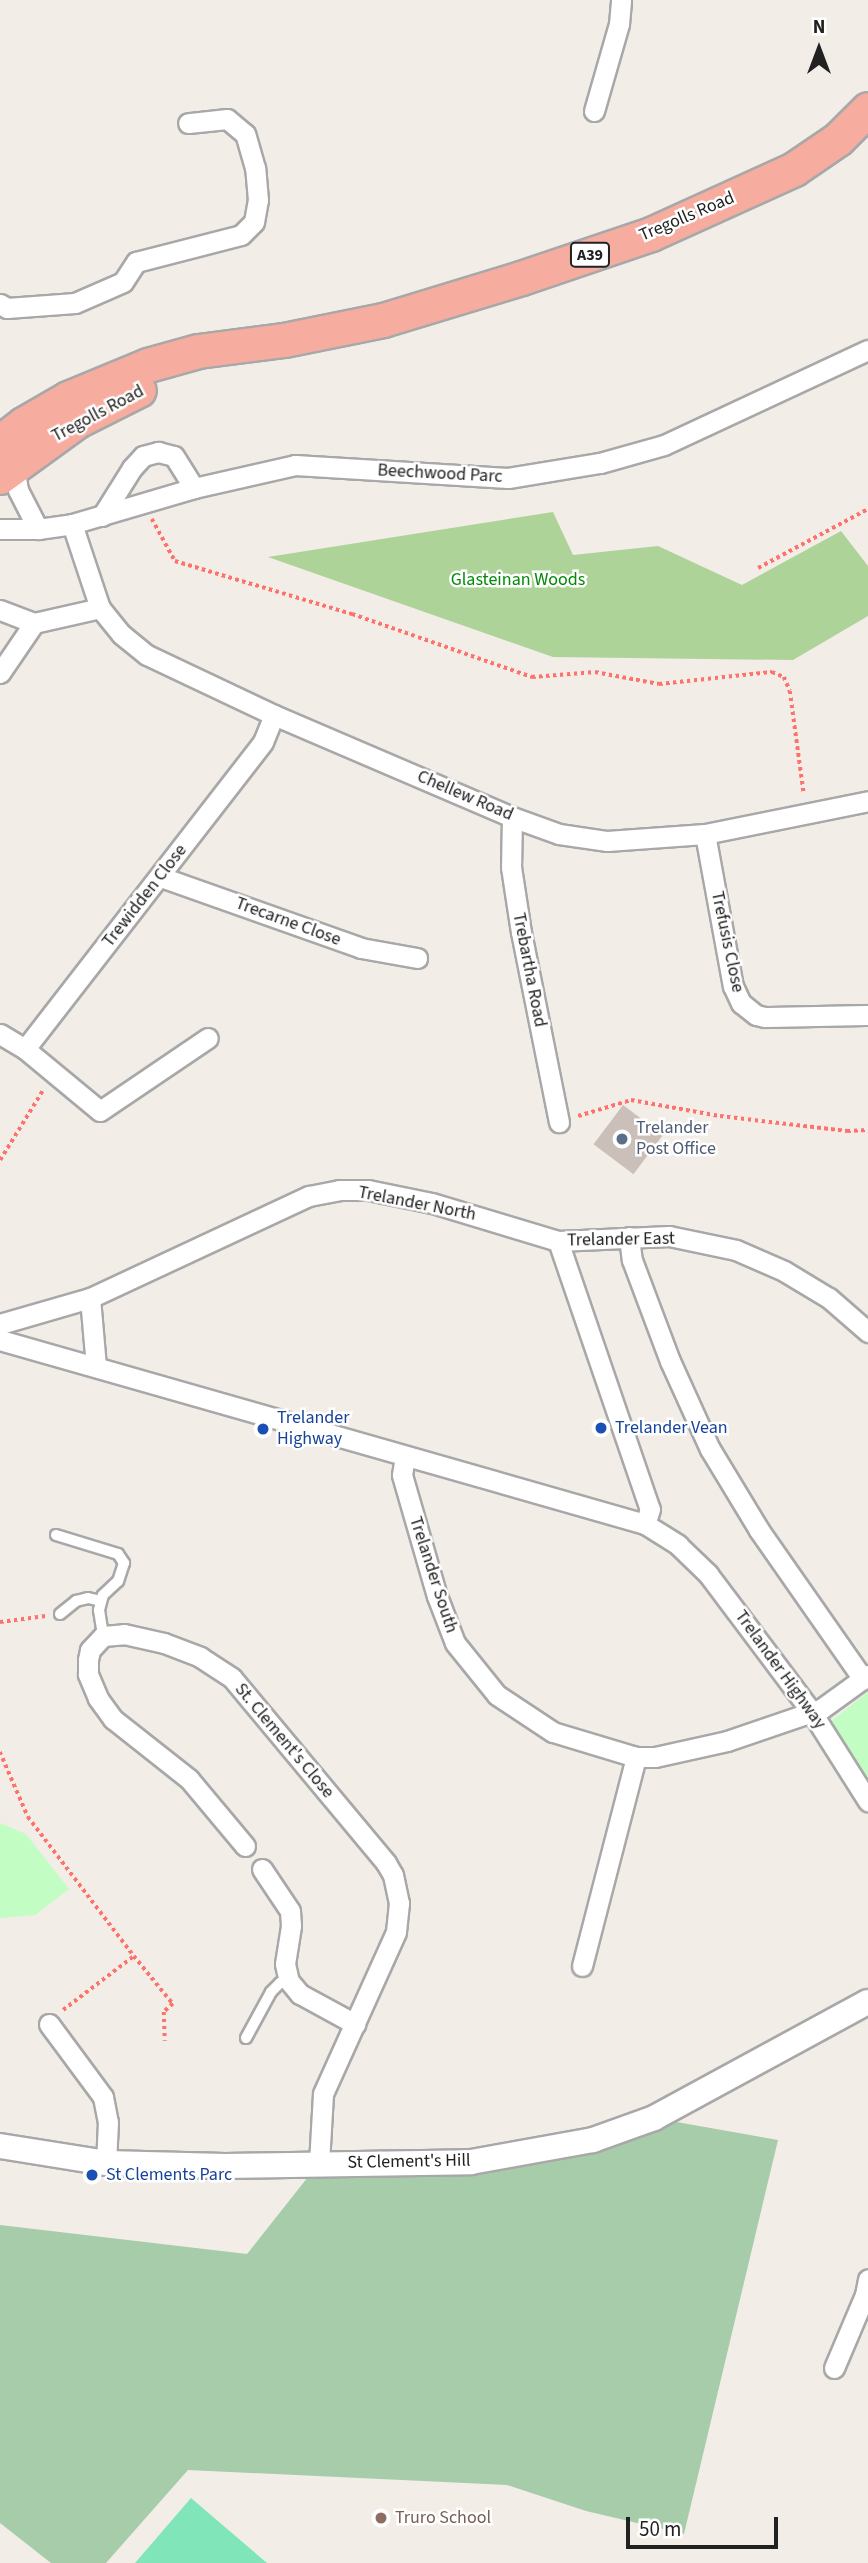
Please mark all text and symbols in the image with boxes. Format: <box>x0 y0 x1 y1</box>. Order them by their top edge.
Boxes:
north arrow <box>784 14 854 84</box>
text: N <box>813 14 825 41</box>
street label: Tregolls Road <box>636 187 738 247</box>
road number: A39 <box>569 243 611 268</box>
street label: Tregolls Road <box>48 381 148 447</box>
street label: Beechwood Parc <box>377 460 503 488</box>
park label: Glasteinan Woods <box>451 569 585 591</box>
street label: Chellew Road <box>414 766 516 826</box>
street label: Trewidden Close <box>98 840 192 952</box>
street label: Trefusis Close <box>706 889 748 995</box>
street label: Trecarne Close <box>232 893 344 951</box>
street label: Trebartha Road <box>507 911 551 1029</box>
place label: Trelander Post Office <box>636 1118 716 1160</box>
marker: Trelander Post Office <box>614 1131 630 1147</box>
street label: Trelander North <box>356 1182 478 1226</box>
street label: Trelander East <box>567 1228 675 1252</box>
place label: Trelander Highway <box>277 1408 349 1450</box>
place label: Trelander Vean <box>615 1417 728 1439</box>
marker: Trelander Vean <box>593 1420 609 1436</box>
marker: Trelander Highway <box>255 1421 271 1437</box>
street label: Trelander South <box>404 1514 462 1636</box>
street label: Trelander Highway <box>730 1606 830 1734</box>
street label: St. Clement's Close <box>230 1679 338 1803</box>
street label: St Clement's Hill <box>347 2150 471 2174</box>
place label: St Clements Parc <box>106 2164 232 2186</box>
marker: St Clements Parc <box>84 2167 100 2183</box>
scale bar <box>630 2504 782 2548</box>
place label: Truro School <box>395 2507 491 2529</box>
marker: Truro School <box>373 2510 389 2526</box>
text: 50 m <box>639 2514 681 2544</box>

